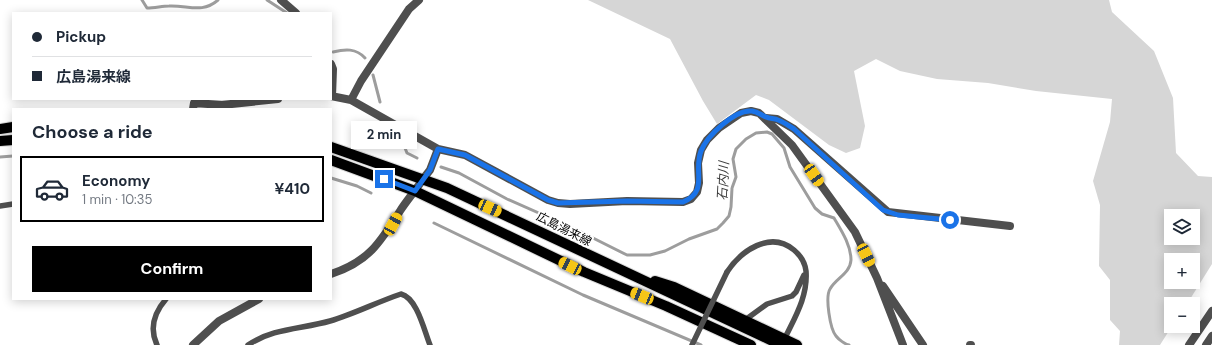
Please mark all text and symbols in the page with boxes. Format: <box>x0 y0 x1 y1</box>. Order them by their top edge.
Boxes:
text: Pickup <box>56 27 106 47</box>
text: 広島湯来線 <box>56 67 131 87</box>
text: Choose a ride <box>32 120 153 144</box>
callout: 2 min <box>351 121 417 149</box>
text: 2 min <box>367 126 401 143</box>
water label: 石内川 <box>713 159 733 201</box>
car <box>802 162 826 188</box>
route end <box>375 170 393 188</box>
icon: car <box>34 171 70 207</box>
text: Economy <box>82 171 150 191</box>
text: ¥410 <box>274 179 310 199</box>
text: 1 min · 10:35 <box>82 191 152 208</box>
car <box>477 198 503 218</box>
street label: 広島湯来線 <box>534 208 594 250</box>
map controls <box>1164 209 1200 333</box>
button: layers <box>1164 209 1200 245</box>
car <box>382 211 404 237</box>
route start <box>941 211 959 229</box>
car <box>855 242 877 268</box>
button: Confirm <box>32 246 312 292</box>
button: + <box>1164 253 1200 289</box>
car <box>557 255 583 277</box>
car <box>629 286 655 306</box>
button: − <box>1164 297 1200 333</box>

